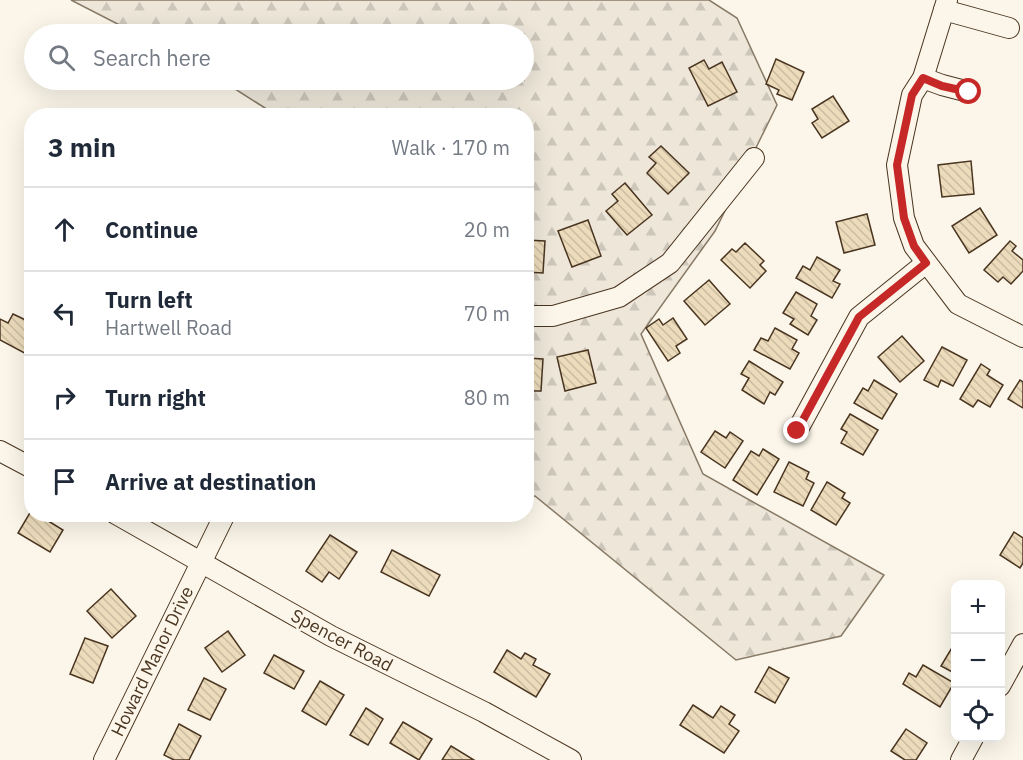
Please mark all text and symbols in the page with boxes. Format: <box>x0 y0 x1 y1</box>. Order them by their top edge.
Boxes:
search box <box>24 24 534 90</box>
icon: search <box>45 41 78 74</box>
text: Search here <box>93 43 211 72</box>
route start <box>955 78 981 104</box>
text: 3 min <box>48 130 116 164</box>
text: Walk · 170 m <box>392 134 510 161</box>
icon: ahead <box>48 213 81 246</box>
text: Continue <box>105 215 198 244</box>
text: 20 m <box>464 216 510 243</box>
text: Turn left <box>105 285 193 314</box>
icon: left <box>48 297 81 330</box>
text: 70 m <box>464 300 510 327</box>
text: Hartwell Road <box>105 314 232 341</box>
icon: right <box>48 381 81 414</box>
text: Turn right <box>105 383 206 412</box>
text: 80 m <box>464 384 510 411</box>
route end <box>783 417 809 443</box>
icon: arrive <box>48 465 81 498</box>
text: Arrive at destination <box>105 467 316 496</box>
map controls <box>951 580 1005 742</box>
button: + <box>951 580 1005 634</box>
street label: Howard Manor Drive <box>106 582 198 740</box>
street label: Spencer Road <box>287 604 397 676</box>
button: − <box>951 634 1005 688</box>
button: locate <box>951 688 1005 742</box>

